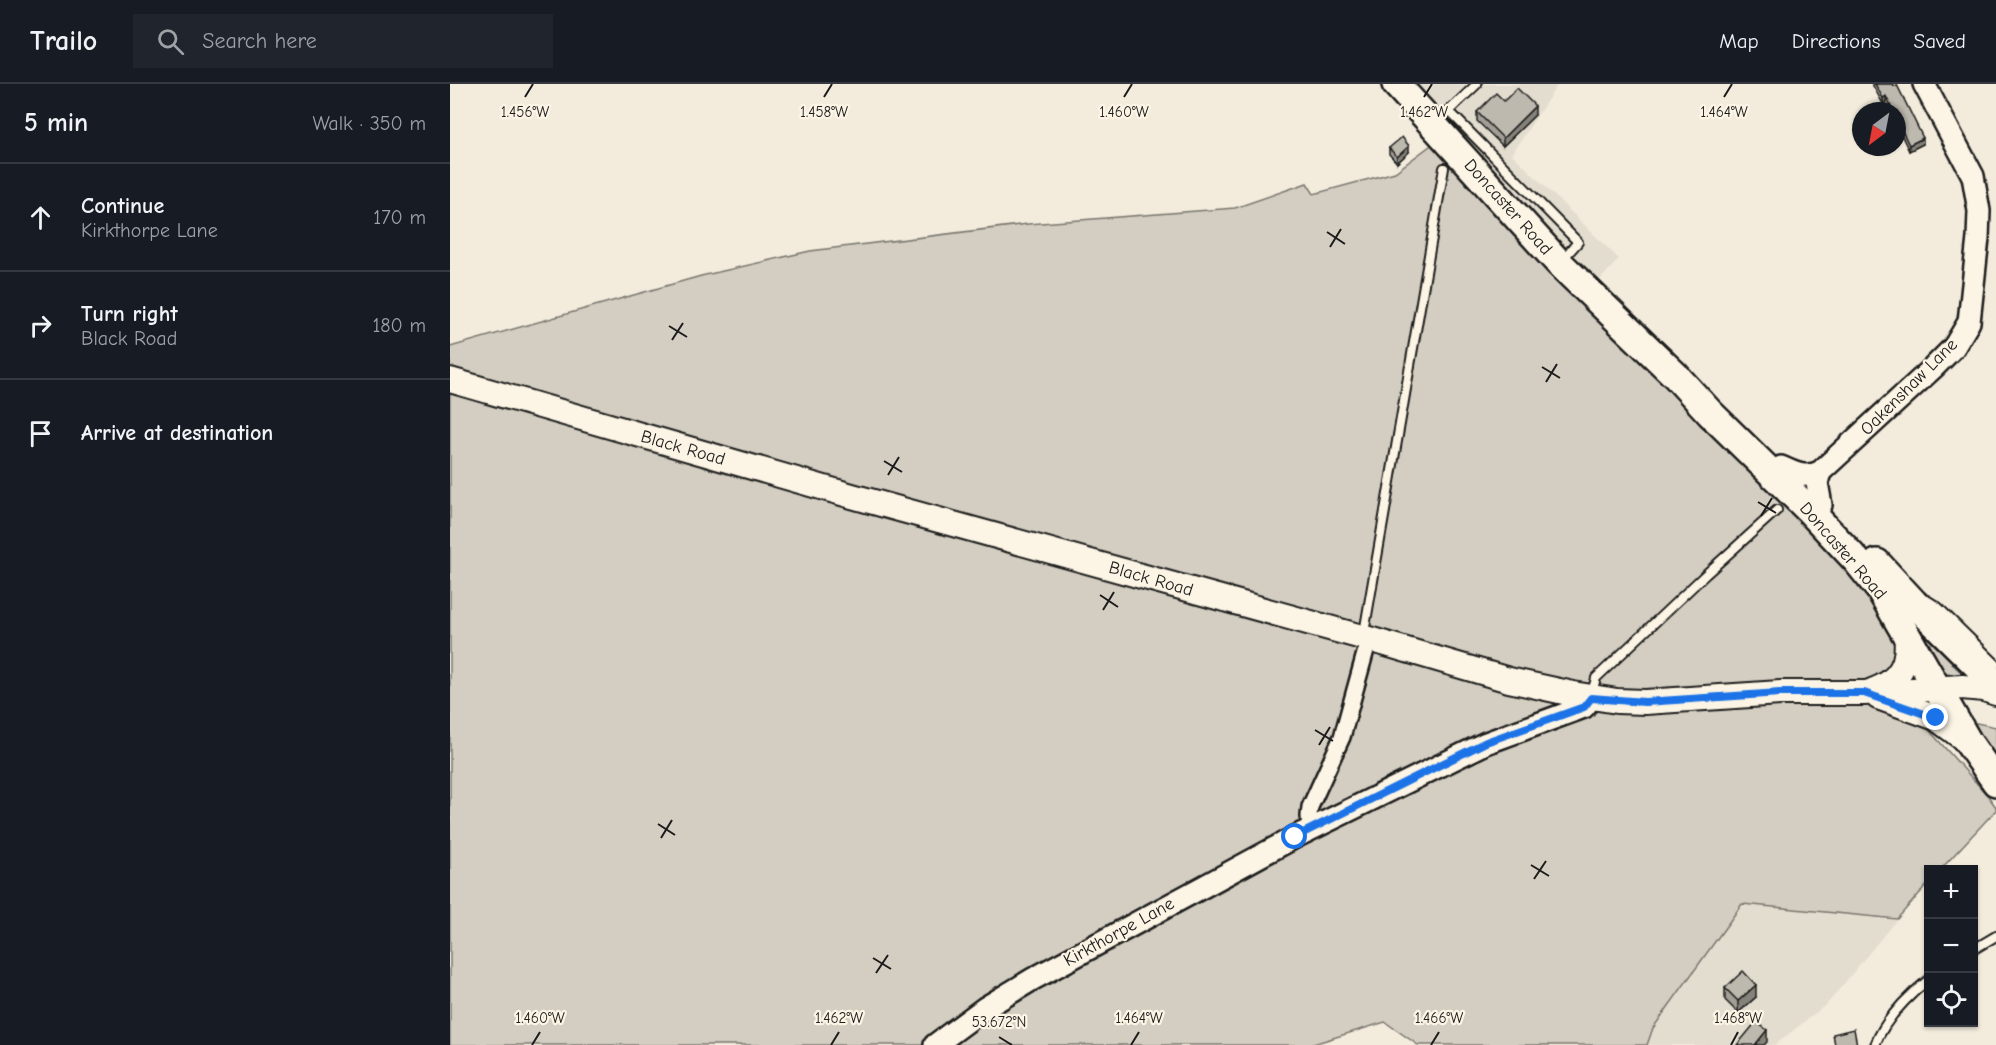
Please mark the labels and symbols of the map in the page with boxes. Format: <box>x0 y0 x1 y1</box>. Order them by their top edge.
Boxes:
north arrow <box>1852 102 1906 156</box>
text: 1.456°W <box>501 103 549 121</box>
text: 1.458°W <box>800 103 848 121</box>
text: 1.460°W <box>1099 103 1149 121</box>
text: 1.462°W <box>1400 103 1448 121</box>
text: 1.464°W <box>1700 103 1748 121</box>
street label: Doncaster Road <box>1459 155 1557 259</box>
street label: Oakenshaw Lane <box>1856 334 1962 440</box>
street label: Black Road <box>638 426 728 470</box>
street label: Doncaster Road <box>1795 498 1891 604</box>
street label: Black Road <box>1106 557 1196 601</box>
route end <box>1922 704 1948 730</box>
route start <box>1281 823 1307 849</box>
street label: Kirkthorpe Lane <box>1060 893 1178 971</box>
text: 1.460°W <box>515 1009 565 1027</box>
text: 1.462°W <box>815 1009 863 1027</box>
text: 1.464°W <box>1115 1009 1163 1027</box>
text: 1.466°W <box>1415 1009 1463 1027</box>
text: 1.468°W <box>1714 1009 1762 1027</box>
text: 53.672°N <box>972 1013 1026 1031</box>

